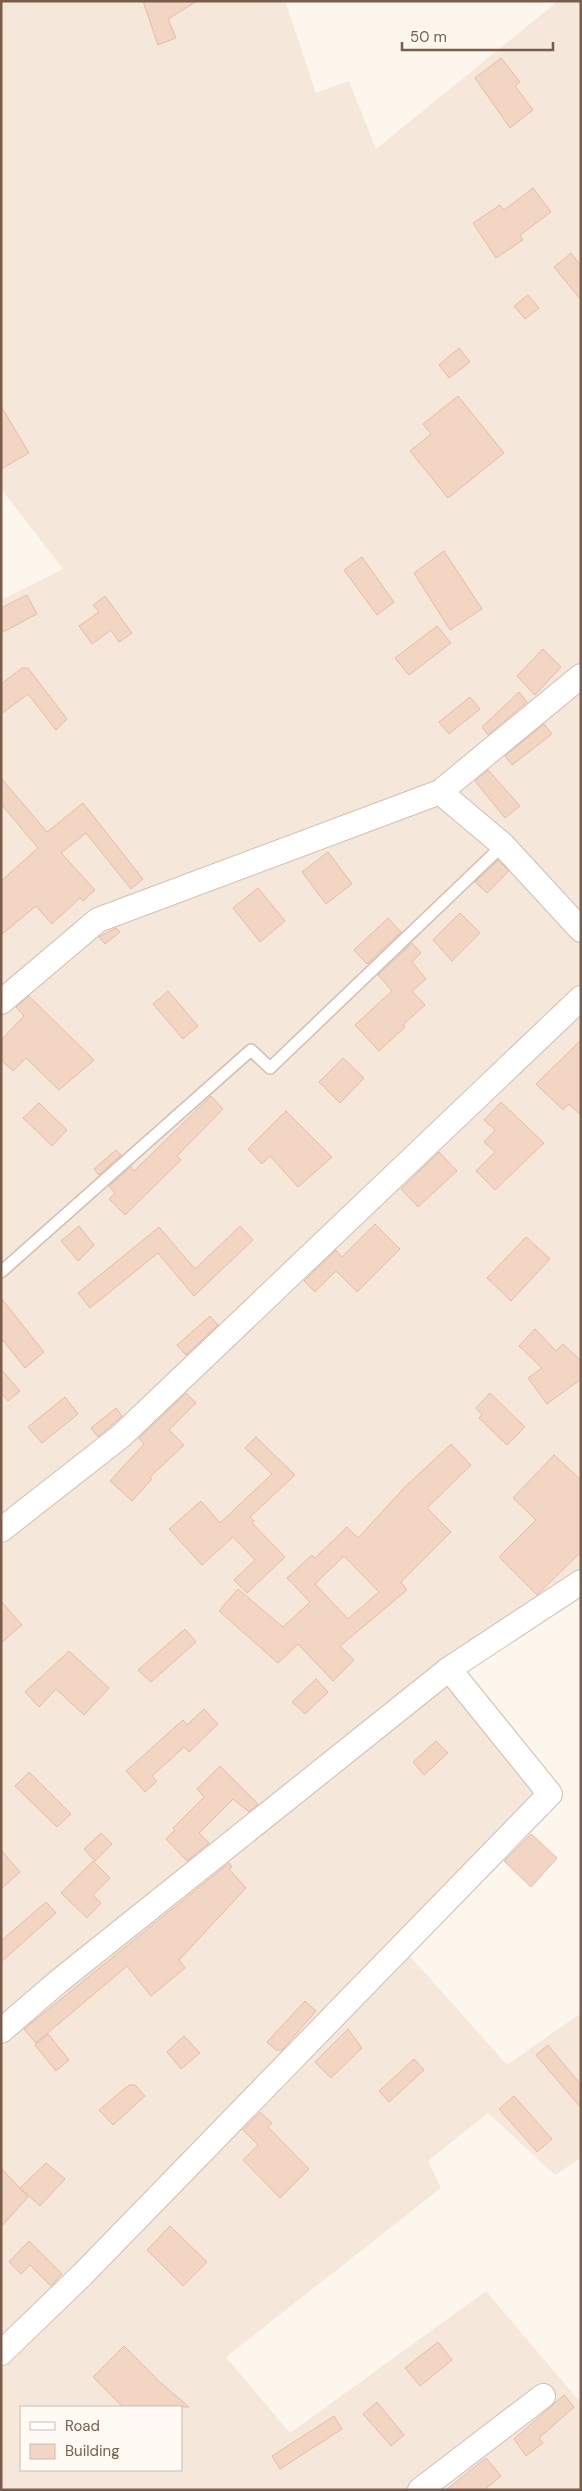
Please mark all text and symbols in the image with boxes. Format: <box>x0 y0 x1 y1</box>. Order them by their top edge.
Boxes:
scale bar <box>402 20 553 52</box>
text: 50 m <box>410 27 447 47</box>
legend <box>20 2406 182 2471</box>
text: Road <box>65 2416 100 2436</box>
text: Building <box>65 2441 120 2461</box>

